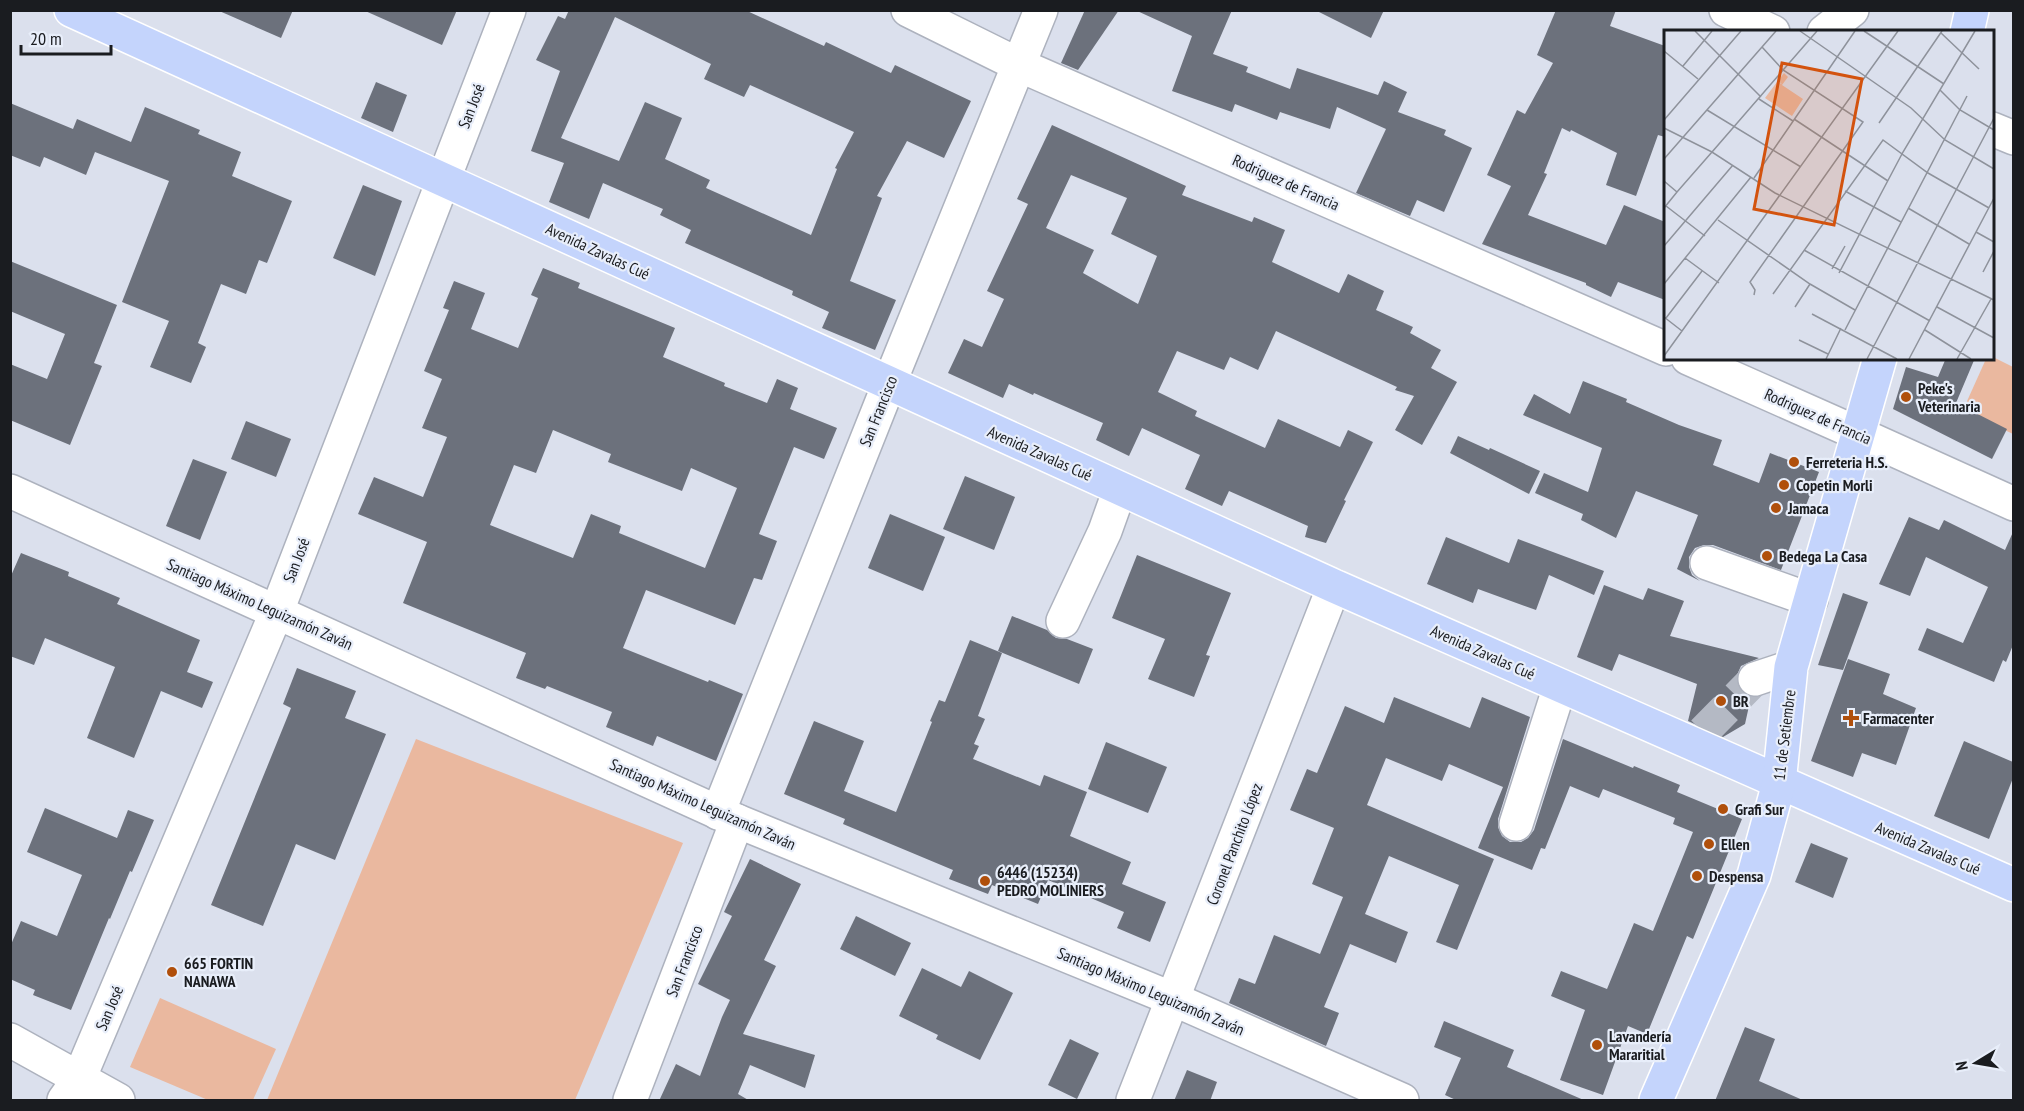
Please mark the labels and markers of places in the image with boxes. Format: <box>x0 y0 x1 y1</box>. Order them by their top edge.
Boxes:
place label: Peke's Veterinaria <box>1917 378 1981 416</box>
marker: Peke's Veterinaria <box>1899 390 1913 404</box>
place label: Ferreteria H.S. <box>1806 452 1888 472</box>
marker: Ferreteria H.S. <box>1787 455 1801 469</box>
place label: Copetin Morli <box>1796 475 1873 495</box>
marker: Copetin Morli <box>1777 478 1791 492</box>
place label: Jamaca <box>1787 498 1829 518</box>
marker: Jamaca <box>1769 501 1783 515</box>
place label: Bedega La Casa <box>1779 546 1868 566</box>
marker: Bedega La Casa <box>1760 549 1774 563</box>
place label: BR <box>1733 691 1749 711</box>
marker: BR <box>1714 694 1728 708</box>
place label: Farmacenter <box>1863 708 1934 728</box>
marker: Farmacenter <box>1844 711 1858 725</box>
place label: Grafi Sur <box>1735 799 1784 819</box>
marker: Grafi Sur <box>1716 802 1730 816</box>
place label: Ellen <box>1721 834 1750 854</box>
marker: Ellen <box>1702 837 1716 851</box>
place label: 6446 (15234) PEDRO MOLINIERS <box>997 862 1104 900</box>
place label: Despensa <box>1709 866 1764 886</box>
marker: Despensa <box>1690 869 1704 883</box>
marker: 6446 (15234) PEDRO MOLINIERS <box>978 874 992 888</box>
place label: 665 FORTIN NANAWA <box>184 953 253 991</box>
marker: 665 FORTIN NANAWA <box>165 965 179 979</box>
place label: Lavandería Mararitial <box>1609 1026 1672 1064</box>
marker: Lavandería Mararitial <box>1590 1038 1604 1052</box>

